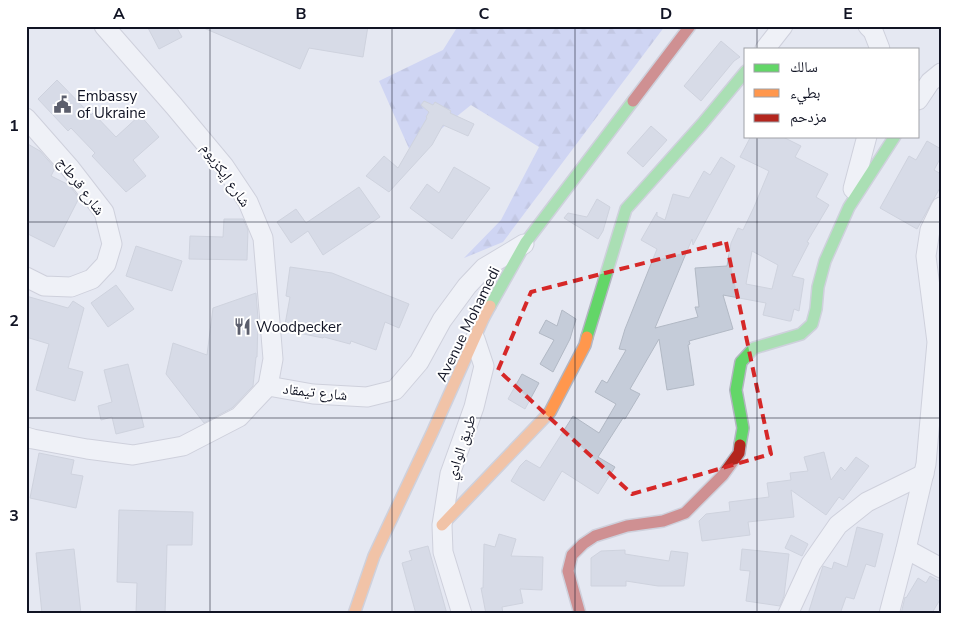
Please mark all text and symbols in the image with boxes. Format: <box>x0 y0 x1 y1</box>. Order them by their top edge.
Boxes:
text: A <box>113 3 125 25</box>
text: B <box>295 3 307 25</box>
text: C <box>479 3 490 25</box>
text: D <box>660 3 672 25</box>
text: E <box>843 3 853 25</box>
legend <box>744 48 920 138</box>
text: سالك <box>790 57 818 77</box>
text: بطيء <box>790 83 820 105</box>
place label: Embassy of Ukraine <box>77 86 146 123</box>
public building icon: Embassy of Ukraine <box>53 95 73 115</box>
text: مزدحم <box>790 107 827 127</box>
text: 1 <box>9 115 19 137</box>
street label: شارع إيكزيوم <box>197 139 255 211</box>
street label: شارع قرطاج <box>53 153 110 219</box>
street label: Avenue Mohamedi <box>431 263 505 385</box>
text: 2 <box>9 310 19 332</box>
restaurant icon: Woodpecker <box>232 317 252 337</box>
place label: Woodpecker <box>256 317 342 337</box>
street label: شارع تيمقاد <box>282 379 348 405</box>
street label: طريق الوادي <box>441 412 483 483</box>
text: 3 <box>9 505 19 527</box>

